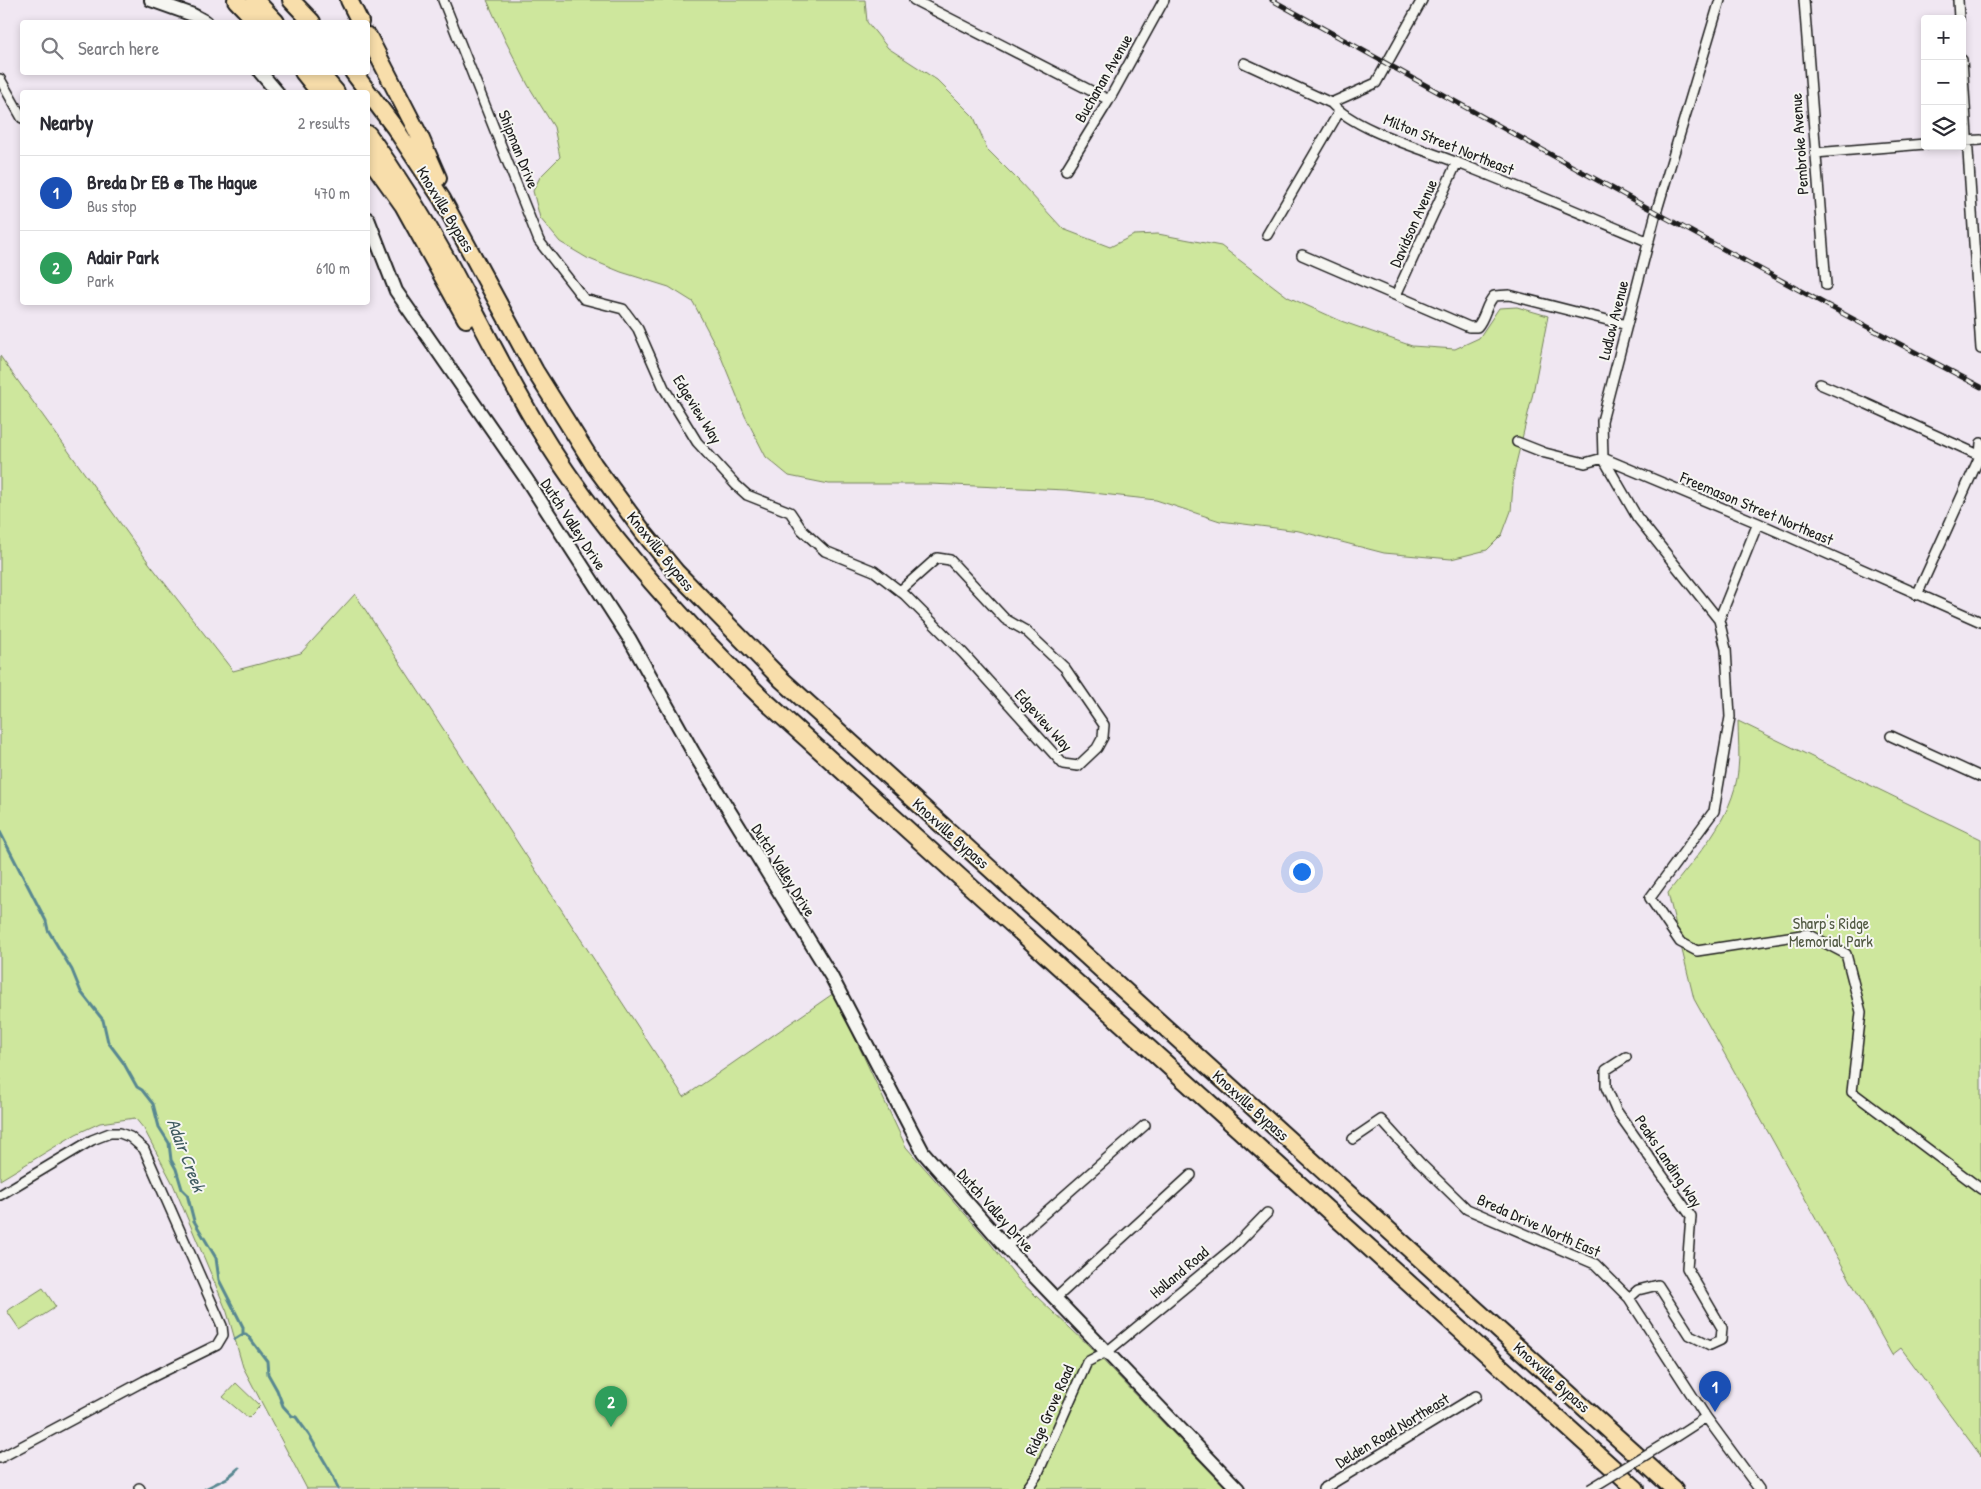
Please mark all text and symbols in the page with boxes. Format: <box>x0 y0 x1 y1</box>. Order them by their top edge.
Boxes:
map controls <box>1921 15 1966 150</box>
button: + <box>1921 15 1966 60</box>
search box <box>20 20 370 75</box>
street label: Buchanan Avenue <box>1069 29 1138 126</box>
icon: search <box>38 34 66 62</box>
text: Search here <box>78 35 159 61</box>
button: − <box>1921 60 1966 105</box>
street label: Pembroke Avenue <box>1784 92 1814 195</box>
button: layers <box>1921 105 1966 150</box>
street label: Shipman Drive <box>493 107 545 192</box>
text: Nearby <box>40 108 93 137</box>
street label: Milton Street Northeast <box>1381 108 1518 180</box>
text: 2 results <box>298 112 350 134</box>
street label: Knoxville Bypass <box>412 162 480 256</box>
text: Breda Dr EB @ The Hague <box>87 169 257 195</box>
street label: Davidson Avenue <box>1384 175 1442 271</box>
text: 1 <box>53 182 59 204</box>
text: 470 m <box>314 182 350 204</box>
text: Bus stop <box>87 195 136 217</box>
text: Adair Park <box>87 244 159 270</box>
text: 2 <box>52 257 60 279</box>
text: 610 m <box>316 257 350 279</box>
text: Park <box>87 270 114 292</box>
street label: Ludlow Avenue <box>1593 277 1634 362</box>
street label: Edgeview Way <box>668 370 728 448</box>
street label: Freemason Street Northeast <box>1676 465 1837 550</box>
street label: Dutch Valley Drive <box>536 474 612 575</box>
street label: Knoxville Bypass <box>622 507 700 595</box>
street label: Edgeview Way <box>1010 684 1078 756</box>
street label: Knoxville Bypass <box>908 793 994 873</box>
street label: Dutch Valley Drive <box>747 820 822 921</box>
your location <box>1289 859 1315 885</box>
park label: Sharp's Ridge Memorial Park <box>1789 912 1873 952</box>
street label: Knoxville Bypass <box>1208 1065 1294 1145</box>
street label: Peaks Landing Way <box>1630 1110 1708 1212</box>
water label: Adair Creek <box>161 1115 212 1196</box>
street label: Dutch Valley Drive <box>953 1164 1040 1257</box>
street label: Breda Drive North East <box>1474 1188 1605 1262</box>
street label: Holland Road <box>1145 1241 1213 1303</box>
street label: Knoxville Bypass <box>1509 1337 1595 1417</box>
street label: Ridge Grove Road <box>1019 1361 1079 1459</box>
pin: 1 <box>1699 1371 1731 1412</box>
pin: 2 <box>595 1386 627 1427</box>
street label: Delden Road Northeast <box>1331 1387 1454 1473</box>

